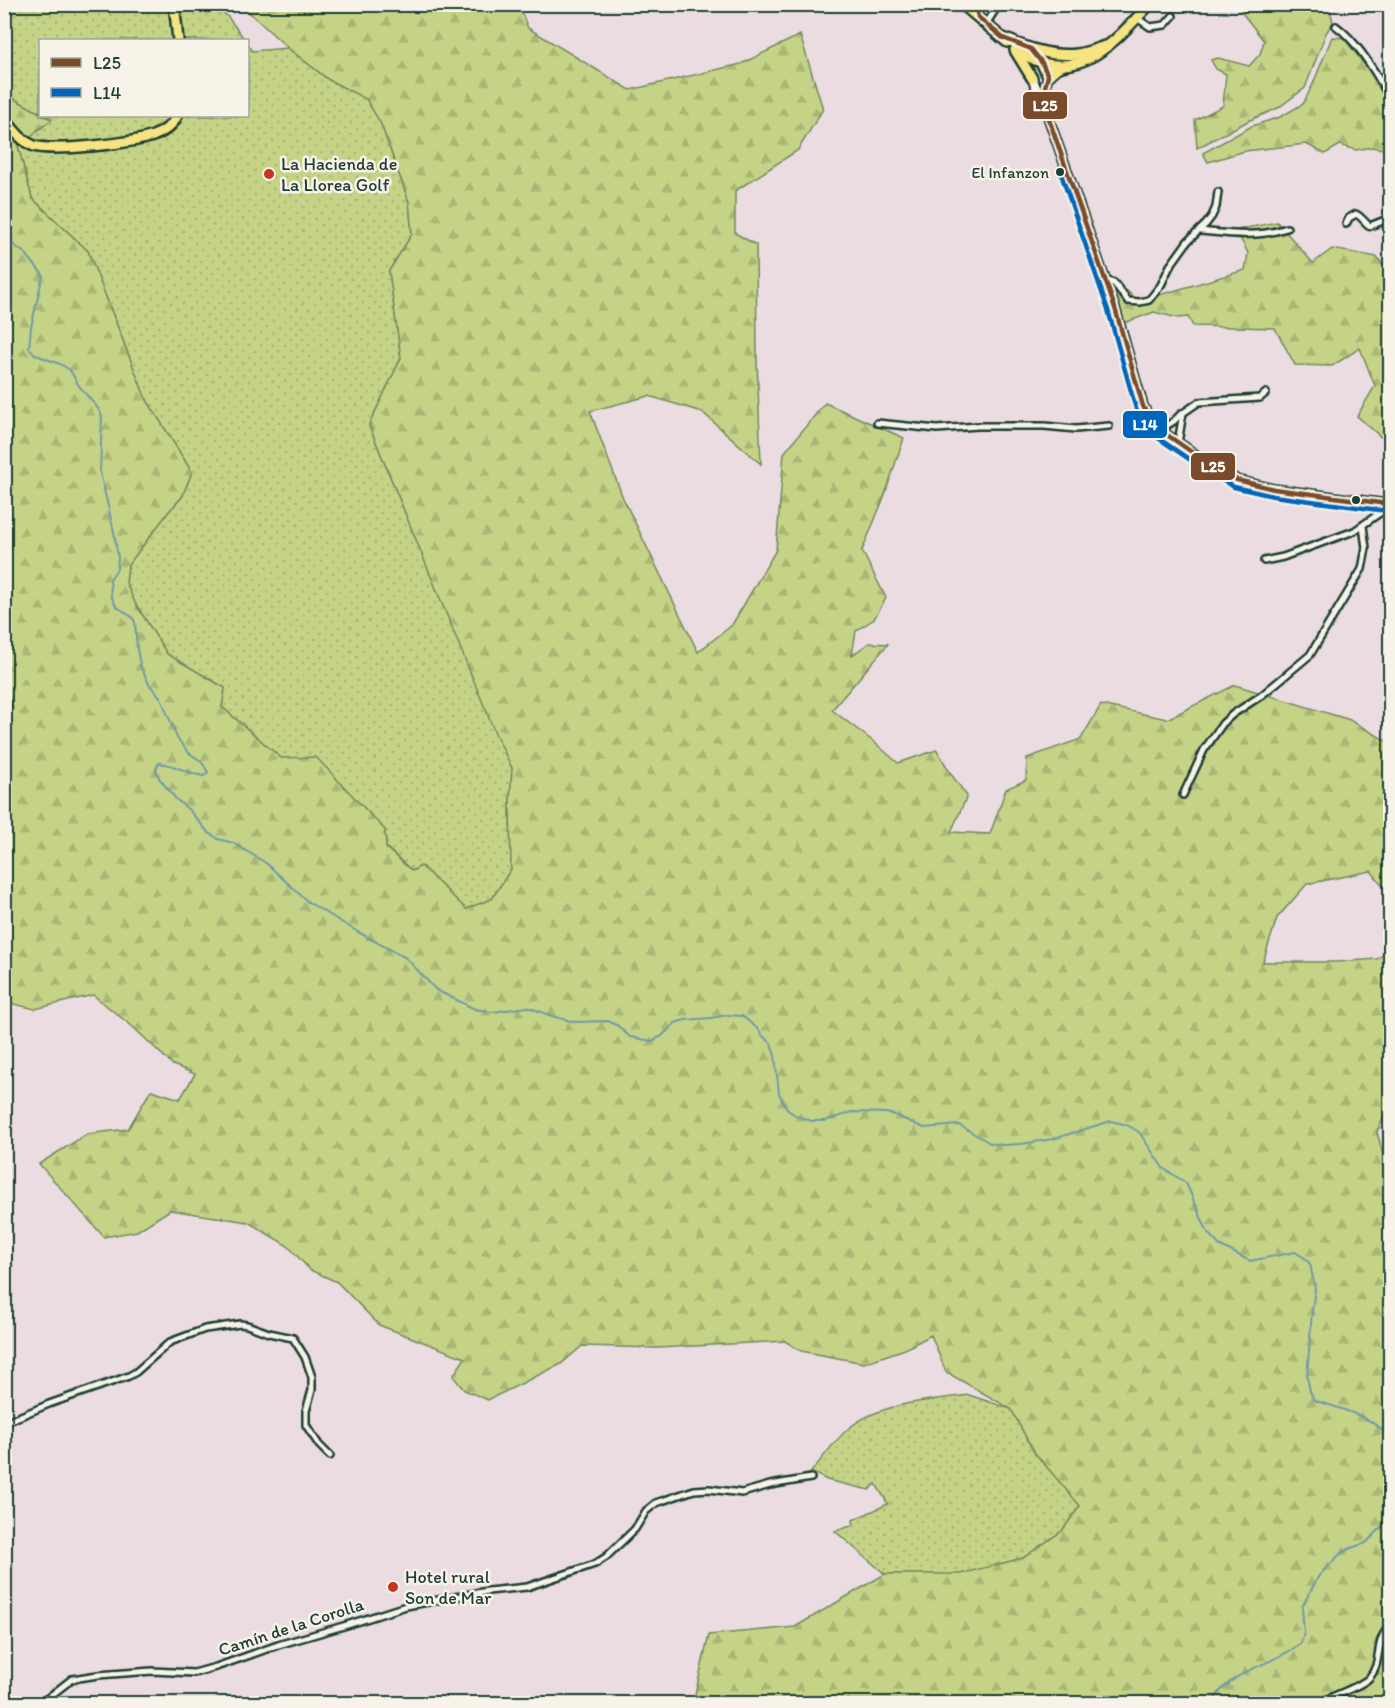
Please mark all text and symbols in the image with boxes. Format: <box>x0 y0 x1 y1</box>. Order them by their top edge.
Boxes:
legend <box>39 39 249 117</box>
text: L25 <box>93 52 121 74</box>
text: L14 <box>93 82 121 104</box>
line badge: L25 <box>1022 91 1068 120</box>
text: L25 <box>1033 96 1058 115</box>
place label: La Hacienda de La Llorea Golf <box>281 153 397 196</box>
place label: El Infanzon <box>971 163 1049 182</box>
marker: El Infanzon <box>1054 166 1066 178</box>
marker: La Hacienda de La Llorea Golf <box>262 167 276 181</box>
line badge: L14 <box>1122 410 1168 439</box>
text: L14 <box>1132 415 1158 434</box>
line badge: L25 <box>1190 452 1236 481</box>
text: L25 <box>1201 457 1226 476</box>
unlabelled marker <box>1350 494 1362 506</box>
place label: Hotel rural Son de Mar <box>405 1566 492 1609</box>
marker: Hotel rural Son de Mar <box>386 1580 400 1594</box>
street label: Camín de la Corolla <box>216 1593 367 1661</box>

